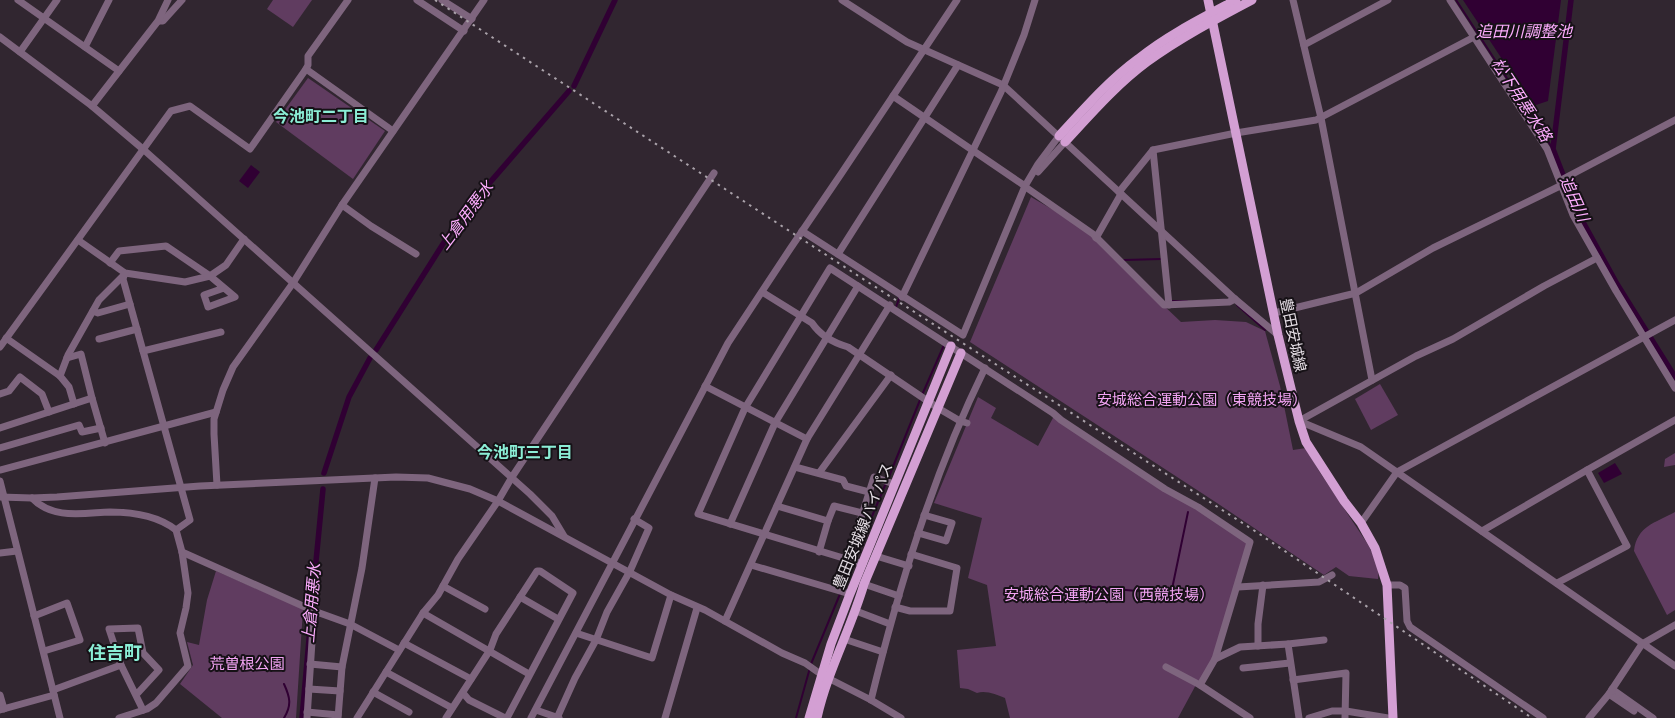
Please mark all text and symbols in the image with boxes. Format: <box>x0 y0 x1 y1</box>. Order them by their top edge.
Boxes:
water label: 追田川調整池 <box>1476 22 1574 42</box>
water label: 松下用悪水路 <box>1486 54 1557 147</box>
district label: 今池町二丁目 <box>273 107 369 127</box>
water label: 追田川 <box>1555 173 1594 227</box>
water label: 上倉用悪水 <box>434 176 499 254</box>
street label: 豊田安城線 <box>1276 296 1310 374</box>
park label: 安城総合運動公園（東競技場） <box>1097 391 1307 409</box>
district label: 今池町三丁目 <box>477 443 573 463</box>
street label: 豊田安城線バイパス <box>829 460 897 592</box>
water label: 上倉用悪水 <box>299 560 326 644</box>
park label: 安城総合運動公園（西競技場） <box>1004 586 1214 604</box>
district label: 住吉町 <box>88 642 142 664</box>
park label: 荒曽根公園 <box>209 655 285 673</box>

